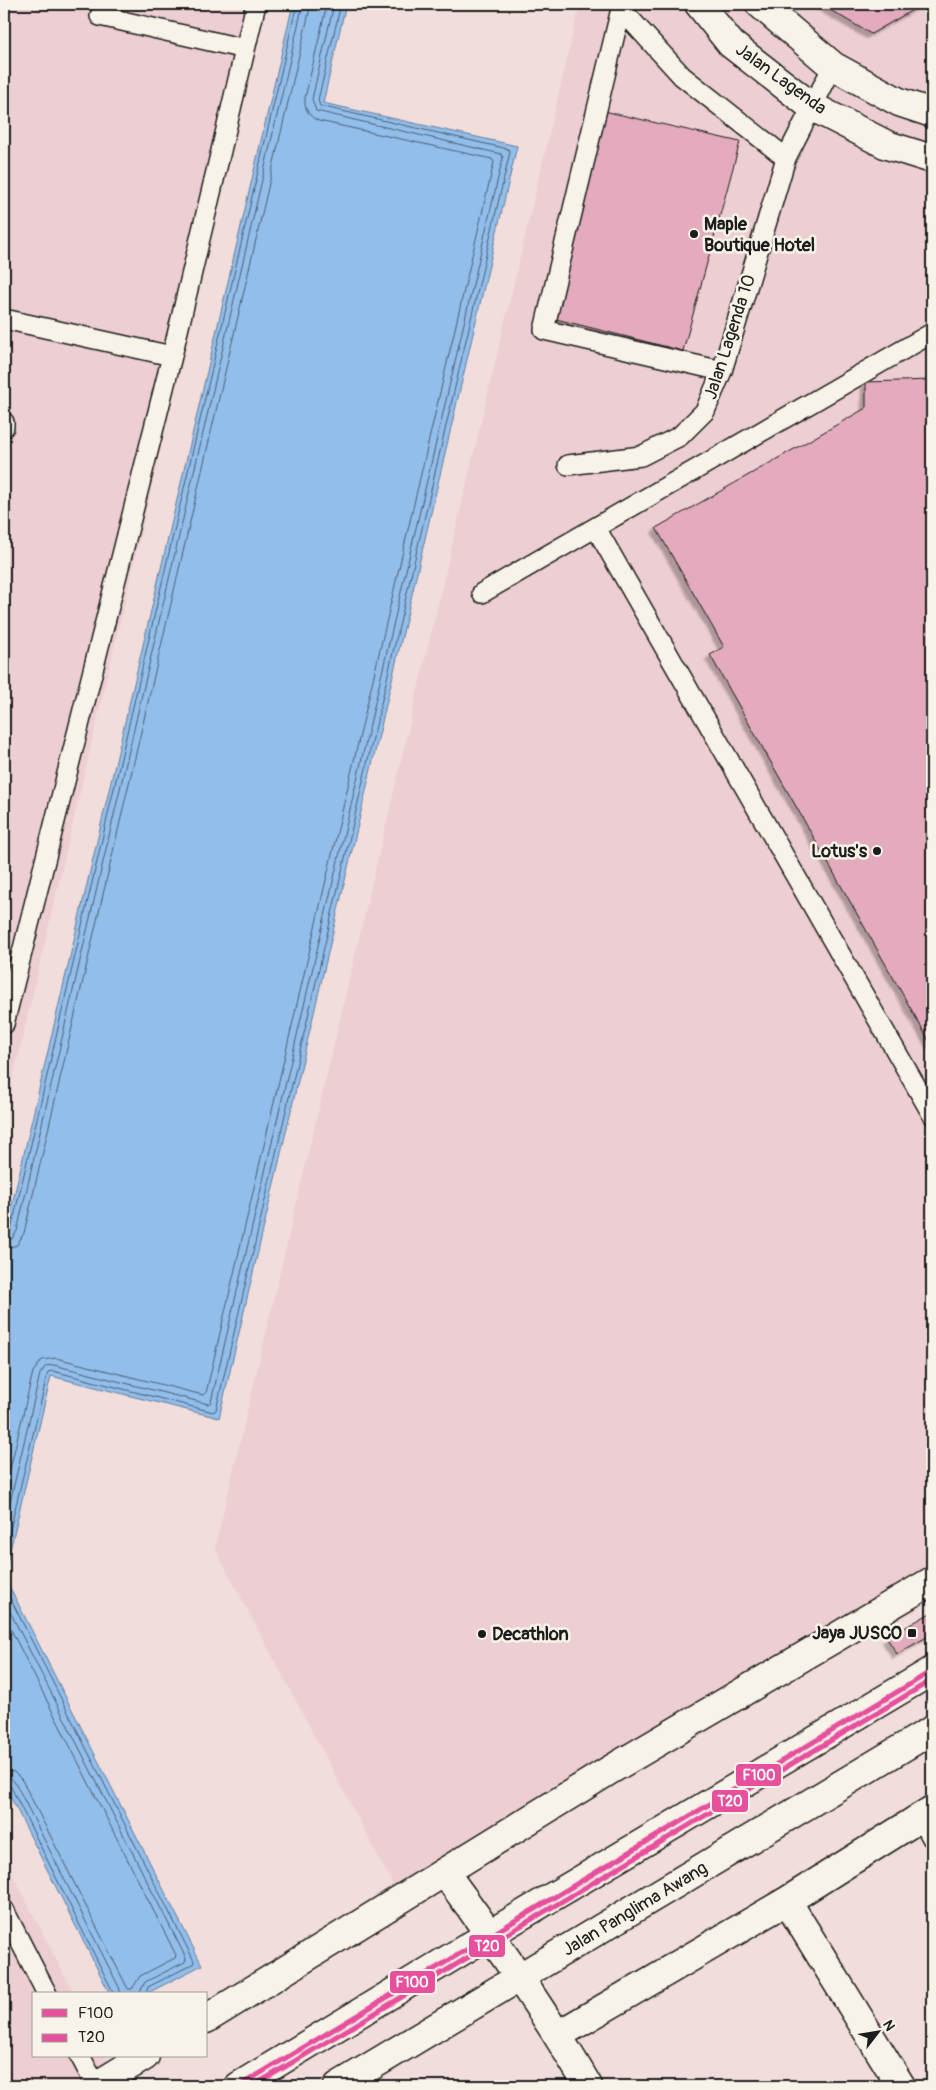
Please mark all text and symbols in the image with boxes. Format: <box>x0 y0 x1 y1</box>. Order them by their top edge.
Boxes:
street label: Jalan Lagenda <box>731 38 831 120</box>
place label: Maple Boutique Hotel <box>704 213 815 257</box>
marker: Maple Boutique Hotel <box>688 228 700 240</box>
street label: Jalan Lagenda 10 <box>699 272 761 402</box>
place label: Lotus's <box>811 840 868 863</box>
marker: Lotus's <box>871 845 883 857</box>
place label: Jaya JUSCO <box>812 1622 903 1645</box>
place label: Decathlon <box>492 1623 569 1646</box>
marker: Jaya JUSCO <box>906 1627 918 1639</box>
marker: Decathlon <box>476 1628 488 1640</box>
line badge: F100 <box>735 1763 782 1787</box>
text: F100 <box>742 1767 776 1784</box>
line badge: T20 <box>711 1789 749 1813</box>
text: T20 <box>716 1793 743 1810</box>
street label: Jalan Panglima Awang <box>558 1857 712 1961</box>
line badge: T20 <box>468 1934 506 1958</box>
text: T20 <box>473 1938 500 1955</box>
line badge: F100 <box>389 1970 436 1994</box>
text: F100 <box>395 1974 429 1991</box>
legend <box>32 1992 208 2058</box>
text: F100 <box>78 2004 113 2023</box>
north arrow <box>854 2008 904 2058</box>
text: N <box>879 2017 898 2034</box>
text: T20 <box>78 2028 105 2047</box>

